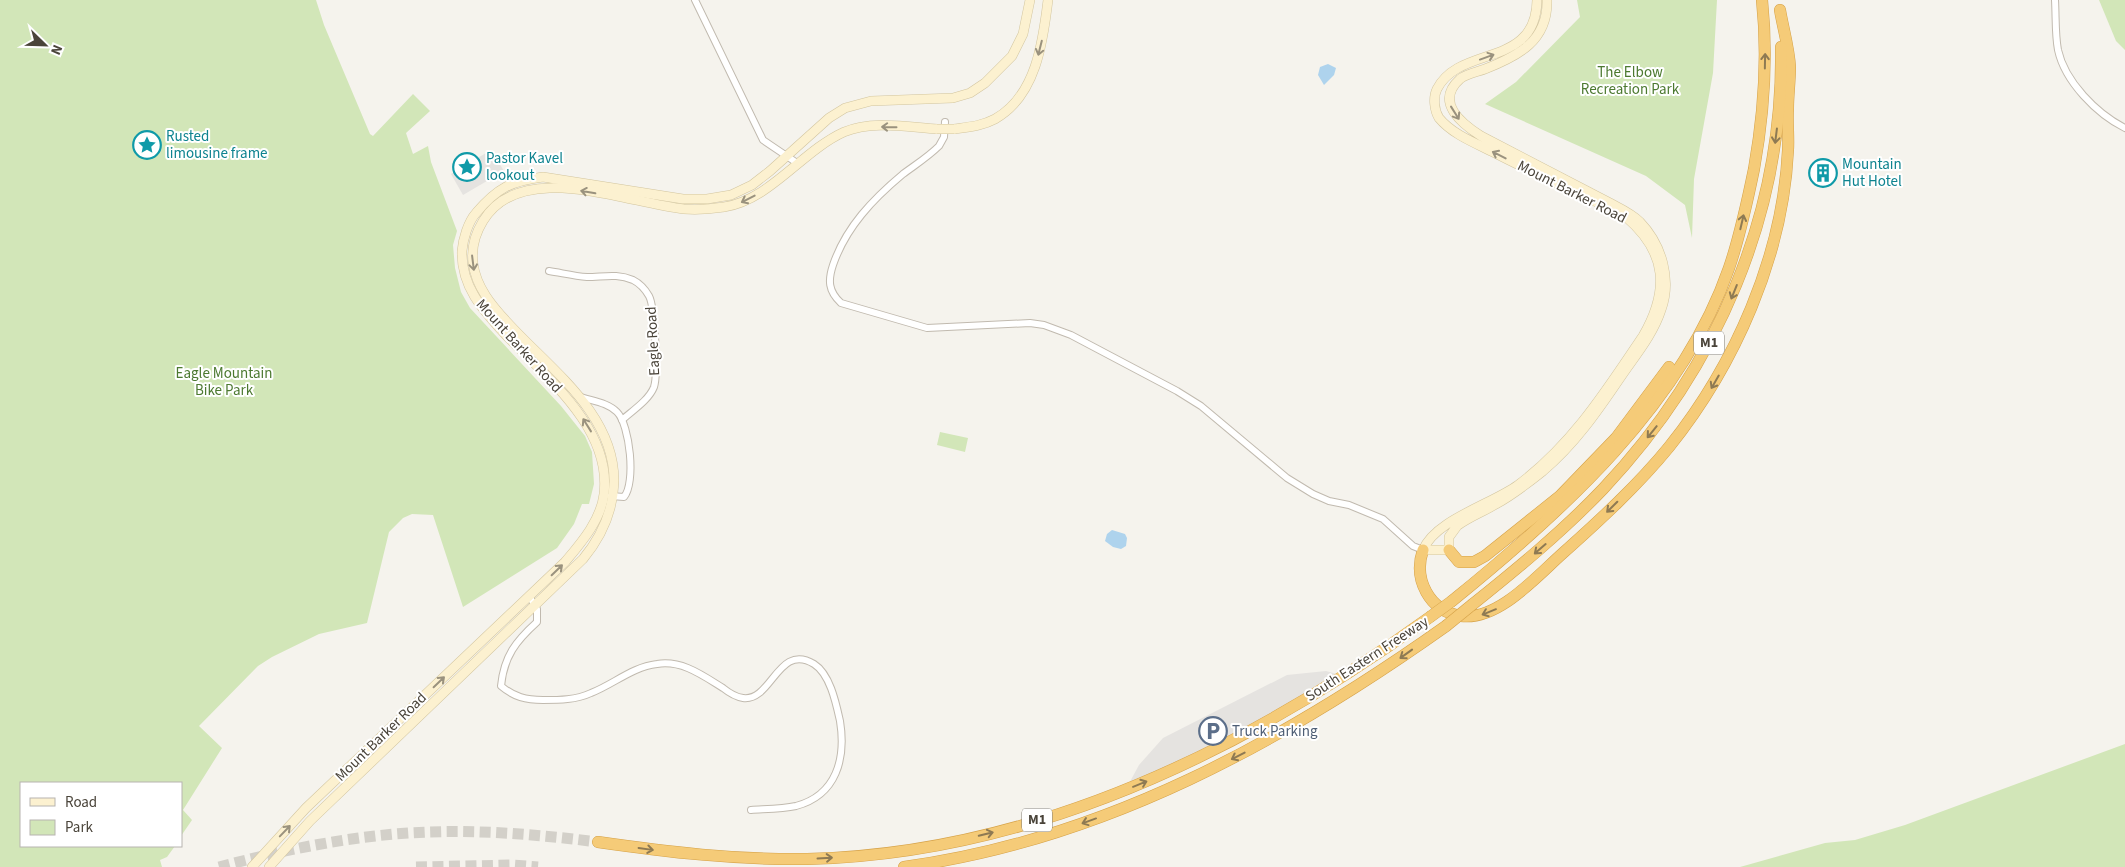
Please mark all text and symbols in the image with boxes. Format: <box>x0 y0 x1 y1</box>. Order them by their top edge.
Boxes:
north arrow <box>20 20 70 70</box>
one-way arrow <box>1035 39 1044 55</box>
text: N <box>45 41 67 58</box>
one-way arrow <box>1479 52 1495 62</box>
one-way arrow <box>1760 54 1769 70</box>
park label: The Elbow Recreation Park <box>1581 62 1680 100</box>
one-way arrow <box>1449 106 1460 120</box>
one-way arrow <box>881 122 897 132</box>
place label: Rusted limousine frame <box>166 126 268 164</box>
one-way arrow <box>1771 128 1781 144</box>
place icon: Rusted limousine frame <box>132 130 162 160</box>
place label: Pastor Kavel lookout <box>486 148 563 186</box>
one-way arrow <box>1491 150 1506 160</box>
place icon: Pastor Kavel lookout <box>452 152 482 182</box>
place label: Mountain Hut Hotel <box>1842 154 1902 192</box>
street label: Mount Barker Road <box>1514 155 1630 229</box>
building icon: Mountain Hut Hotel <box>1808 158 1838 188</box>
one-way arrow <box>581 186 597 196</box>
one-way arrow <box>741 195 756 204</box>
one-way arrow <box>1738 214 1747 230</box>
one-way arrow <box>468 255 478 271</box>
one-way arrow <box>1728 284 1738 299</box>
street label: Mount Barker Road <box>471 294 567 398</box>
street label: Eagle Road <box>641 306 665 376</box>
road number: M1 <box>1694 332 1724 354</box>
park label: Eagle Mountain Bike Park <box>176 363 272 401</box>
one-way arrow <box>1709 374 1719 388</box>
one-way arrow <box>582 419 592 433</box>
one-way arrow <box>1646 425 1657 438</box>
one-way arrow <box>1606 501 1618 513</box>
one-way arrow <box>1533 544 1546 555</box>
one-way arrow <box>551 564 563 576</box>
one-way arrow <box>1482 608 1497 617</box>
street label: South Eastern Freeway <box>1301 611 1433 707</box>
one-way arrow <box>1399 649 1413 659</box>
one-way arrow <box>433 676 446 688</box>
street label: Mount Barker Road <box>331 688 431 786</box>
parking icon: Truck Parking <box>1198 716 1228 746</box>
place label: Truck Parking <box>1232 721 1318 742</box>
one-way arrow <box>1230 751 1245 761</box>
one-way arrow <box>1132 778 1147 788</box>
legend <box>20 782 182 847</box>
text: Road <box>65 792 97 813</box>
road number: M1 <box>1022 808 1052 832</box>
text: Park <box>65 817 94 838</box>
one-way arrow <box>1081 817 1097 826</box>
one-way arrow <box>278 825 291 837</box>
one-way arrow <box>977 829 993 838</box>
one-way arrow <box>638 844 654 854</box>
one-way arrow <box>817 853 833 862</box>

